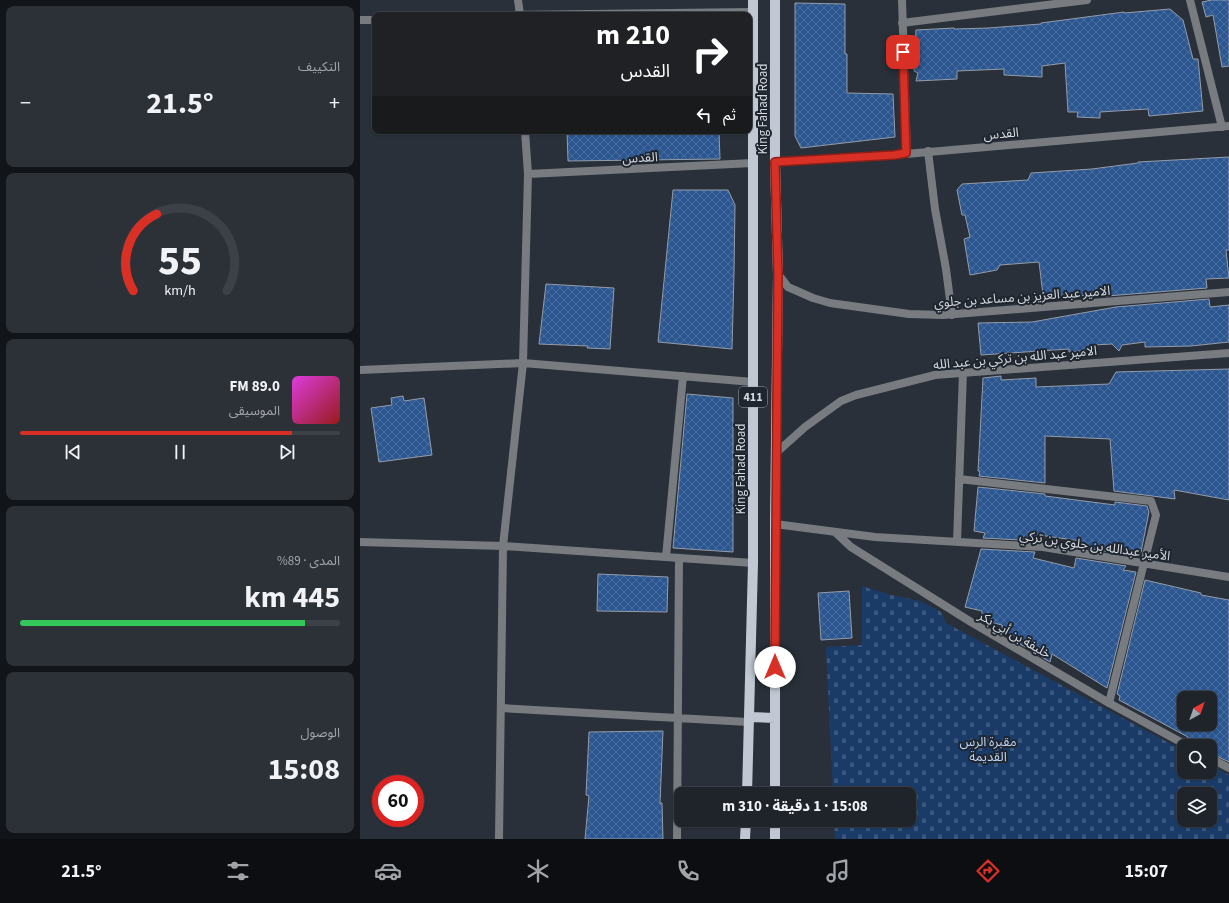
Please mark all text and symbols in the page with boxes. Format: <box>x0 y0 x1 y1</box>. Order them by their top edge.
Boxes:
text: 210 m <box>596 15 670 55</box>
icon: right <box>684 28 736 80</box>
pin <box>886 35 920 69</box>
icon: arrive <box>892 41 914 63</box>
text: التكييف <box>298 58 340 76</box>
text: القدس <box>621 59 670 84</box>
street label: King Fahad Road <box>754 64 772 154</box>
text: 21.5° <box>146 82 214 125</box>
text: − <box>20 87 31 119</box>
text: + <box>329 87 340 119</box>
icon: left <box>693 104 715 126</box>
text: ثم <box>723 105 736 126</box>
street label: القدس <box>983 123 1020 145</box>
street label: القدس <box>622 148 658 168</box>
text: 55 <box>158 231 202 291</box>
text: km/h <box>164 279 196 300</box>
street label: الامير عبد العزيز بن مساعد بن جلوي <box>933 282 1111 313</box>
street label: الامير عبد الله بن تركي بن عبد الله <box>932 342 1098 375</box>
text: 89.0 FM <box>229 376 280 397</box>
road number: 411 <box>739 387 767 407</box>
text: الموسيقى <box>229 402 280 420</box>
street label: King Fahad Road <box>732 424 750 514</box>
icon: previous <box>62 441 84 463</box>
icon: pause <box>169 441 191 463</box>
icon: next <box>276 441 298 463</box>
street label: الأمير عبدالله بن جلوي بن تركي <box>1018 526 1171 566</box>
text: المدى · 89% <box>277 552 340 570</box>
text: 445 km <box>244 576 340 619</box>
street label: خليفة بن أبي بكر <box>973 606 1055 664</box>
position arrow <box>754 646 796 688</box>
north arrow <box>1177 691 1217 731</box>
map controls <box>1177 691 1217 827</box>
text: الوصول <box>300 724 340 742</box>
park label: مقبرة الرس القديمة <box>959 733 1017 766</box>
button: search <box>1177 739 1217 779</box>
text: 15:08 <box>268 748 340 791</box>
speed limit sign: 60 <box>372 775 424 827</box>
button: layers <box>1177 787 1217 827</box>
text: 15:08 · 1 دقيقة · 310 m <box>722 796 868 817</box>
icon: filters <box>224 857 252 885</box>
icon: car <box>374 857 402 885</box>
icon: climate <box>524 857 552 885</box>
icon: phone <box>674 857 702 885</box>
icon: music <box>824 857 852 885</box>
icon: directions <box>974 857 1002 885</box>
text: 21.5° <box>61 859 102 884</box>
text: 15:07 <box>1125 859 1168 884</box>

